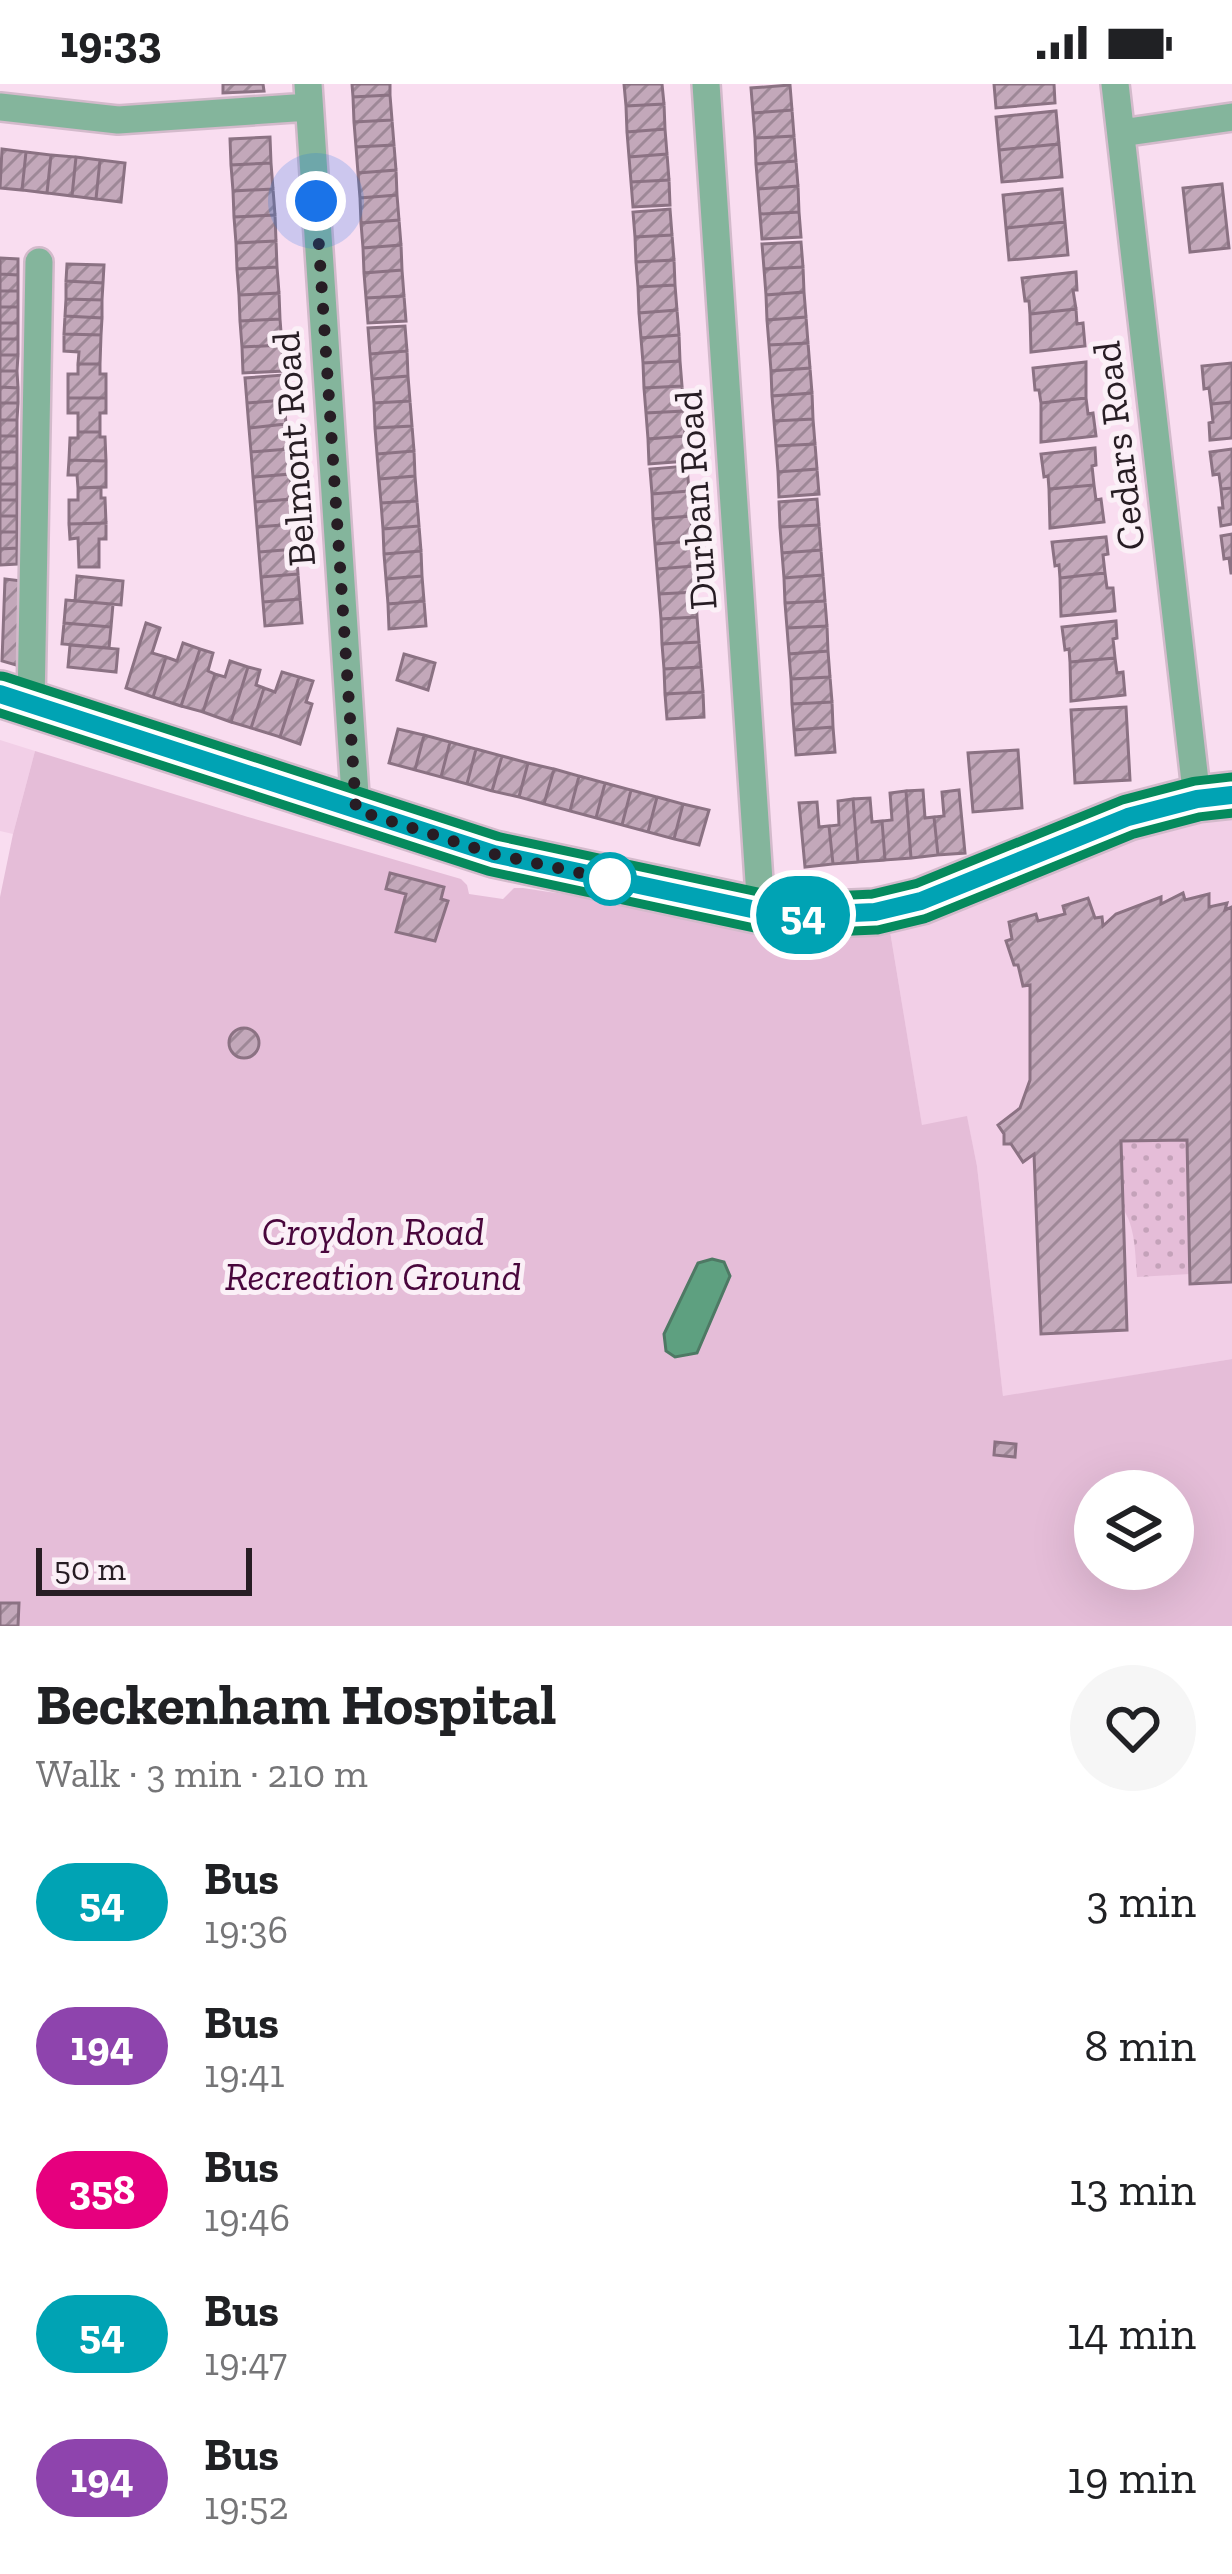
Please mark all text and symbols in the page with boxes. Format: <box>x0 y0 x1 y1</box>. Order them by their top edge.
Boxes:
text: 19:33 <box>60 15 161 69</box>
your location <box>286 171 346 231</box>
street label: Belmont Road <box>262 330 325 568</box>
street label: Cedars Road <box>1082 339 1155 553</box>
street label: Durban Road <box>664 388 727 612</box>
unlabelled marker <box>585 854 635 904</box>
line badge: 54 <box>749 876 857 954</box>
text: 54 <box>780 889 826 940</box>
park label: Croydon Road Recreation Ground <box>225 1208 521 1300</box>
map controls <box>1074 1470 1194 1590</box>
button: layers <box>1074 1470 1194 1590</box>
scale bar <box>36 1542 252 1595</box>
text: 50 m <box>54 1549 126 1588</box>
button: heart <box>1070 1665 1196 1791</box>
text: Beckenham Hospital <box>36 1670 557 1739</box>
text: Walk · 3 min · 210 m <box>36 1750 368 1797</box>
text: Bus <box>204 1852 279 1906</box>
text: 3 min <box>1087 1875 1196 1929</box>
text: 54 <box>79 1876 125 1927</box>
text: 19:36 <box>204 1906 288 1953</box>
text: Bus <box>204 1996 279 2050</box>
text: 8 min <box>1084 2019 1196 2073</box>
text: 194 <box>70 2020 134 2071</box>
text: 19:41 <box>204 2050 285 2097</box>
text: Bus <box>204 2140 279 2194</box>
text: 13 min <box>1069 2163 1196 2217</box>
text: 358 <box>69 2164 135 2215</box>
text: 19:46 <box>204 2194 290 2241</box>
text: Bus <box>204 2284 279 2338</box>
text: 14 min <box>1067 2307 1196 2361</box>
text: 54 <box>79 2308 125 2359</box>
text: 19:47 <box>204 2338 287 2385</box>
text: Bus <box>204 2428 279 2482</box>
text: 19 min <box>1067 2451 1196 2505</box>
text: 194 <box>70 2452 134 2503</box>
text: 19:52 <box>204 2482 289 2529</box>

